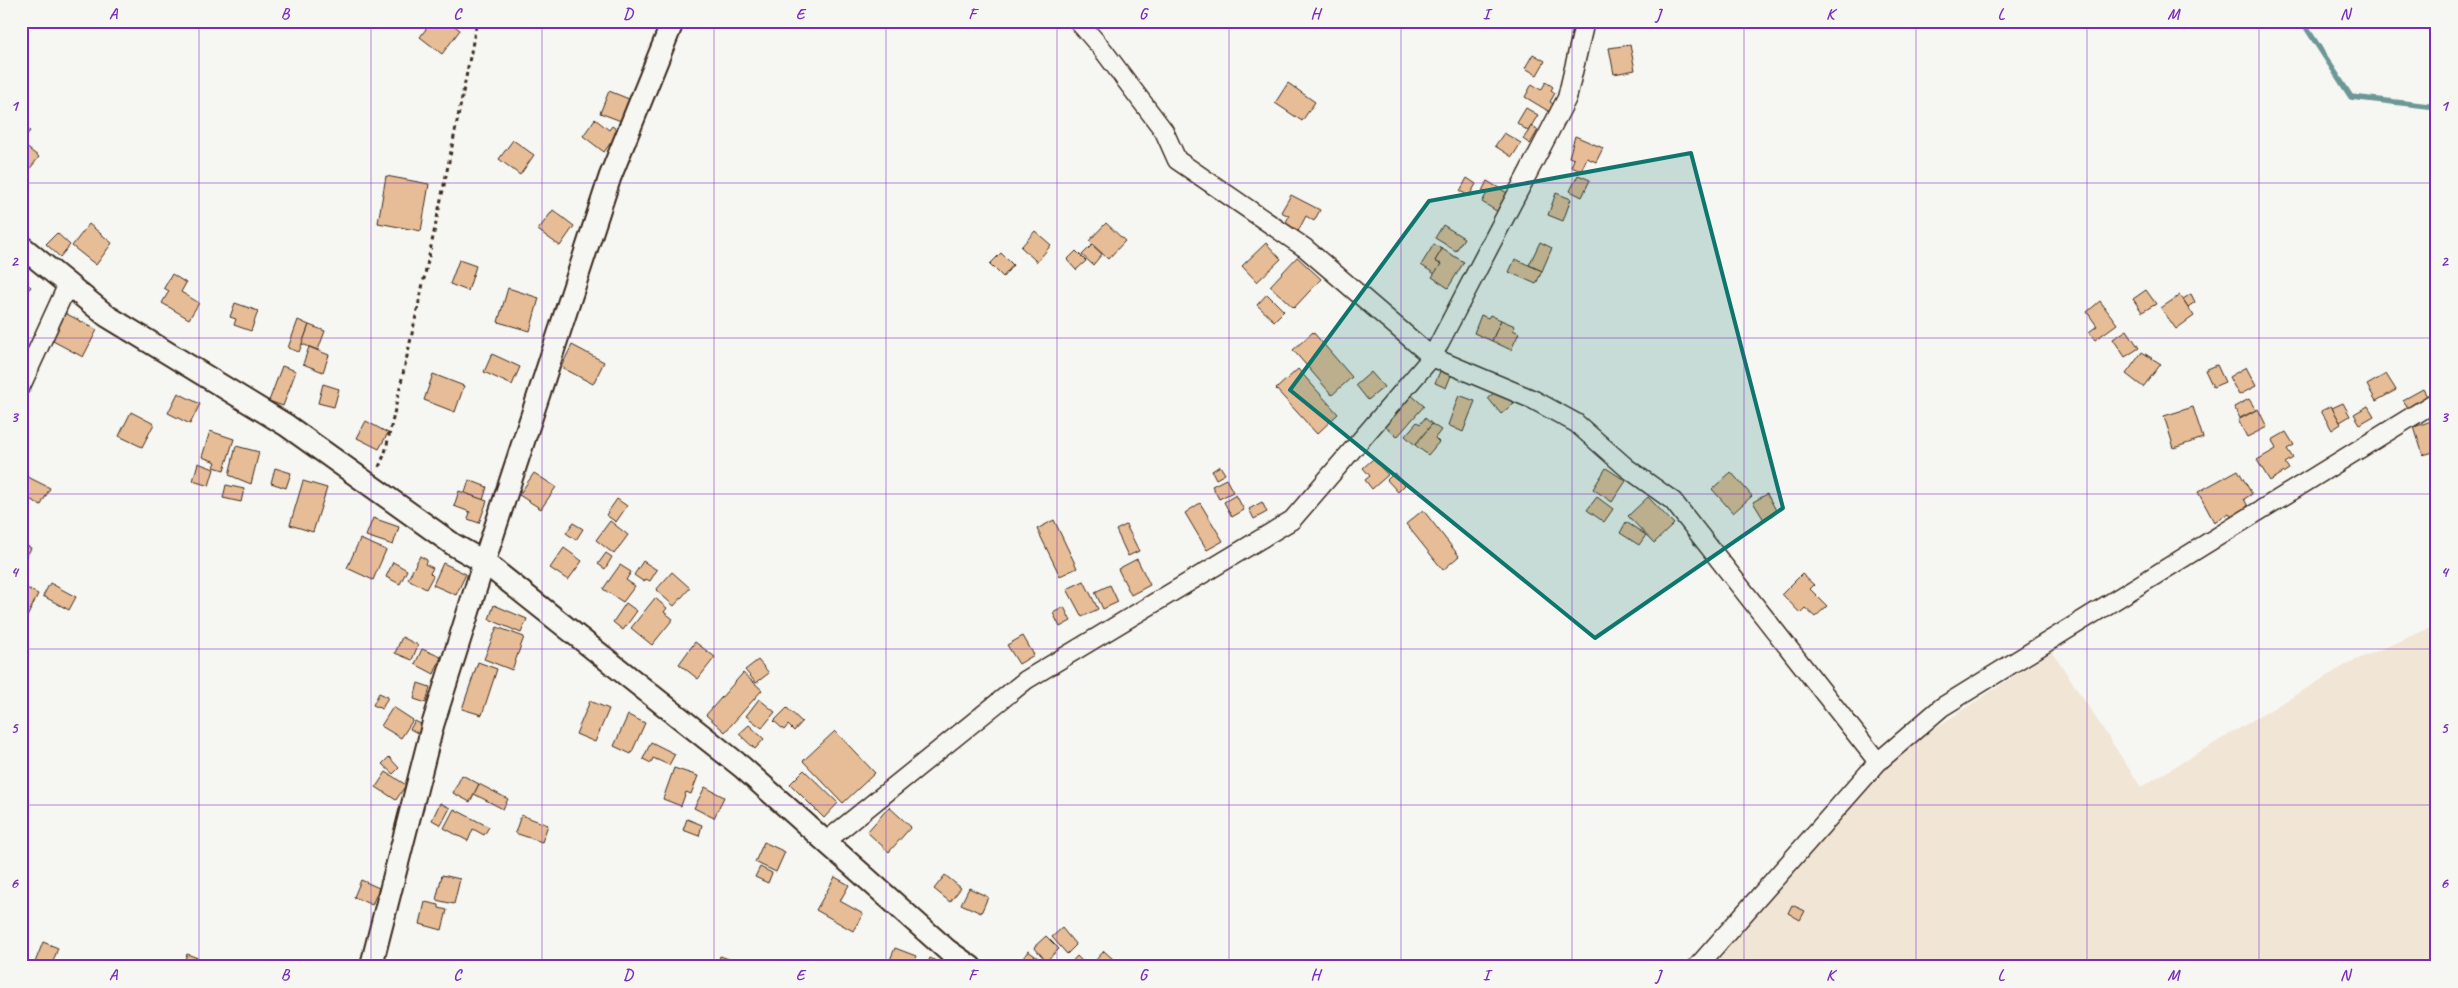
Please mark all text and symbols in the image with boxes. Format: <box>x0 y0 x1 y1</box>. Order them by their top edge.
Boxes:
text: A <box>109 4 119 24</box>
text: B <box>281 4 291 24</box>
text: C <box>453 4 463 24</box>
text: D <box>623 4 634 24</box>
text: E <box>796 4 807 24</box>
text: F <box>968 4 979 24</box>
text: G <box>1139 4 1149 24</box>
text: H <box>1310 4 1322 24</box>
text: I <box>1483 4 1493 24</box>
text: J <box>1654 4 1663 24</box>
text: K <box>1826 4 1838 24</box>
text: L <box>1998 4 2006 24</box>
text: M <box>2167 4 2181 24</box>
text: N <box>2340 4 2353 24</box>
text: 1 <box>10 96 19 116</box>
text: 1 <box>2440 96 2449 116</box>
text: 2 <box>10 251 19 271</box>
text: 2 <box>2440 251 2449 271</box>
text: 3 <box>10 407 19 427</box>
text: 3 <box>2440 407 2449 427</box>
text: 4 <box>10 562 19 582</box>
text: 4 <box>2440 562 2449 582</box>
text: 5 <box>11 718 20 738</box>
text: 5 <box>2441 718 2450 738</box>
text: 6 <box>10 873 19 893</box>
text: 6 <box>2440 873 2449 893</box>
text: A <box>109 965 119 985</box>
text: B <box>281 965 291 985</box>
text: C <box>453 965 463 985</box>
text: D <box>623 965 634 985</box>
text: E <box>796 965 807 985</box>
text: F <box>968 965 979 985</box>
text: G <box>1139 965 1149 985</box>
text: H <box>1310 965 1322 985</box>
text: I <box>1483 965 1493 985</box>
text: J <box>1654 965 1663 985</box>
text: K <box>1826 965 1838 985</box>
text: L <box>1998 965 2006 985</box>
text: M <box>2167 965 2181 985</box>
text: N <box>2340 965 2353 985</box>

